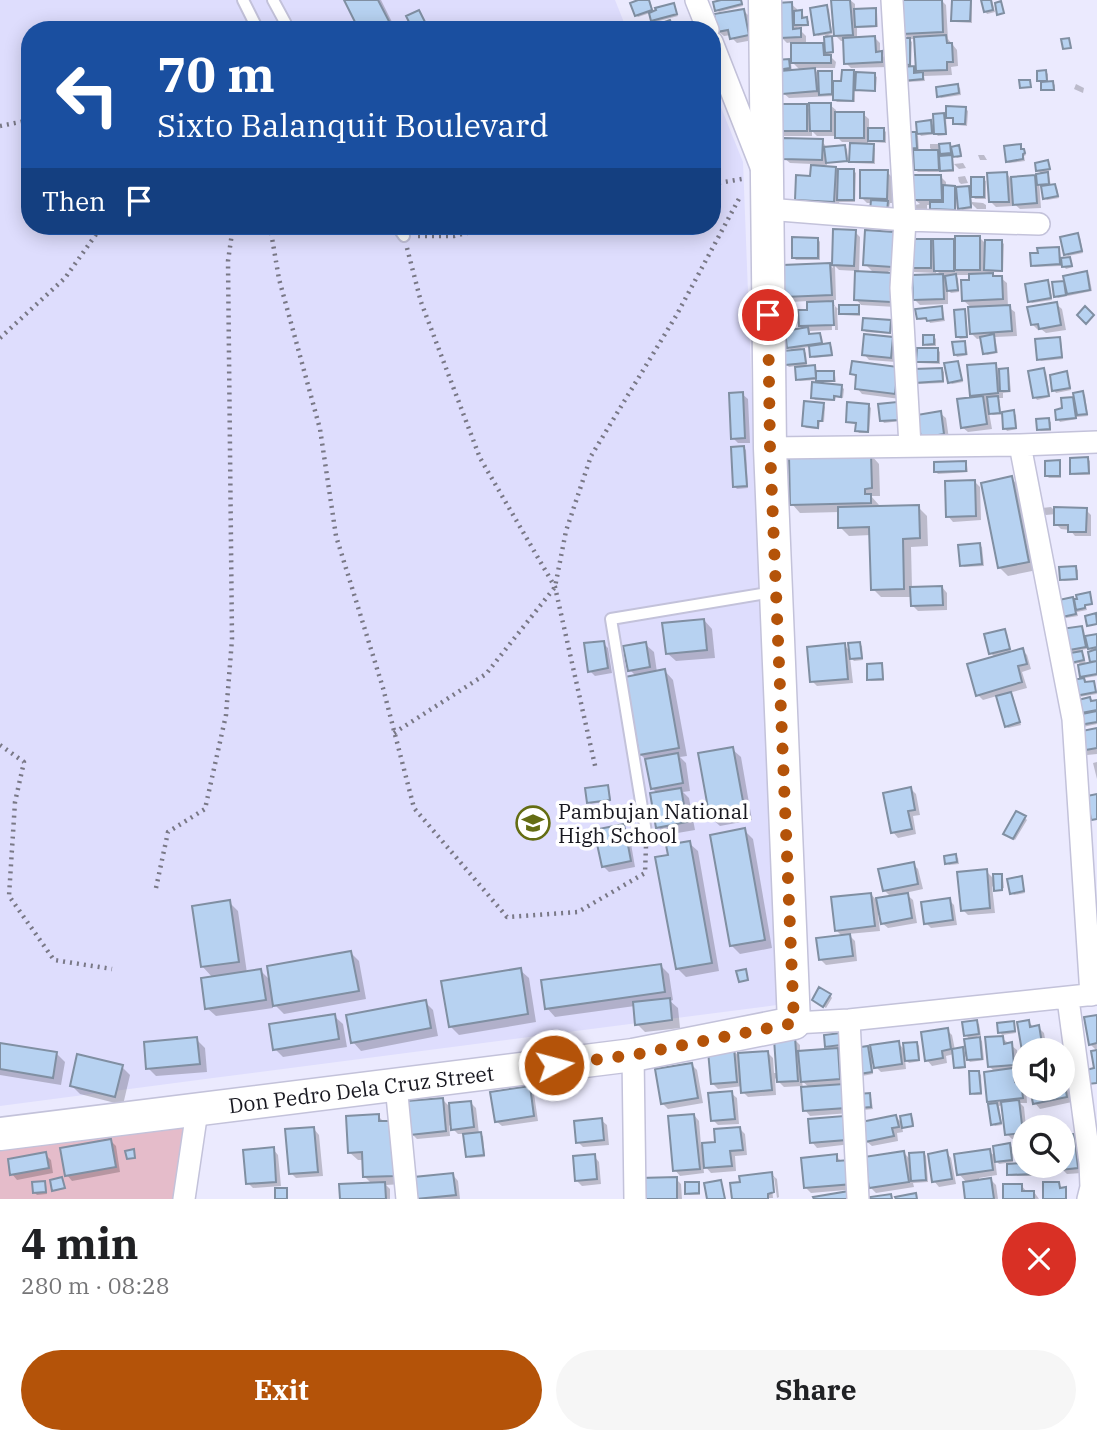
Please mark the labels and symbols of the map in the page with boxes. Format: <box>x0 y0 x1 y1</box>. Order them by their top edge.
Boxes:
pin <box>738 285 798 345</box>
place label: Pambujan National High School <box>558 797 749 849</box>
school or university icon: Pambujan National High School <box>514 804 552 842</box>
position arrow <box>517 1028 591 1102</box>
street label: Don Pedro Dela Cruz Street <box>227 1058 496 1119</box>

